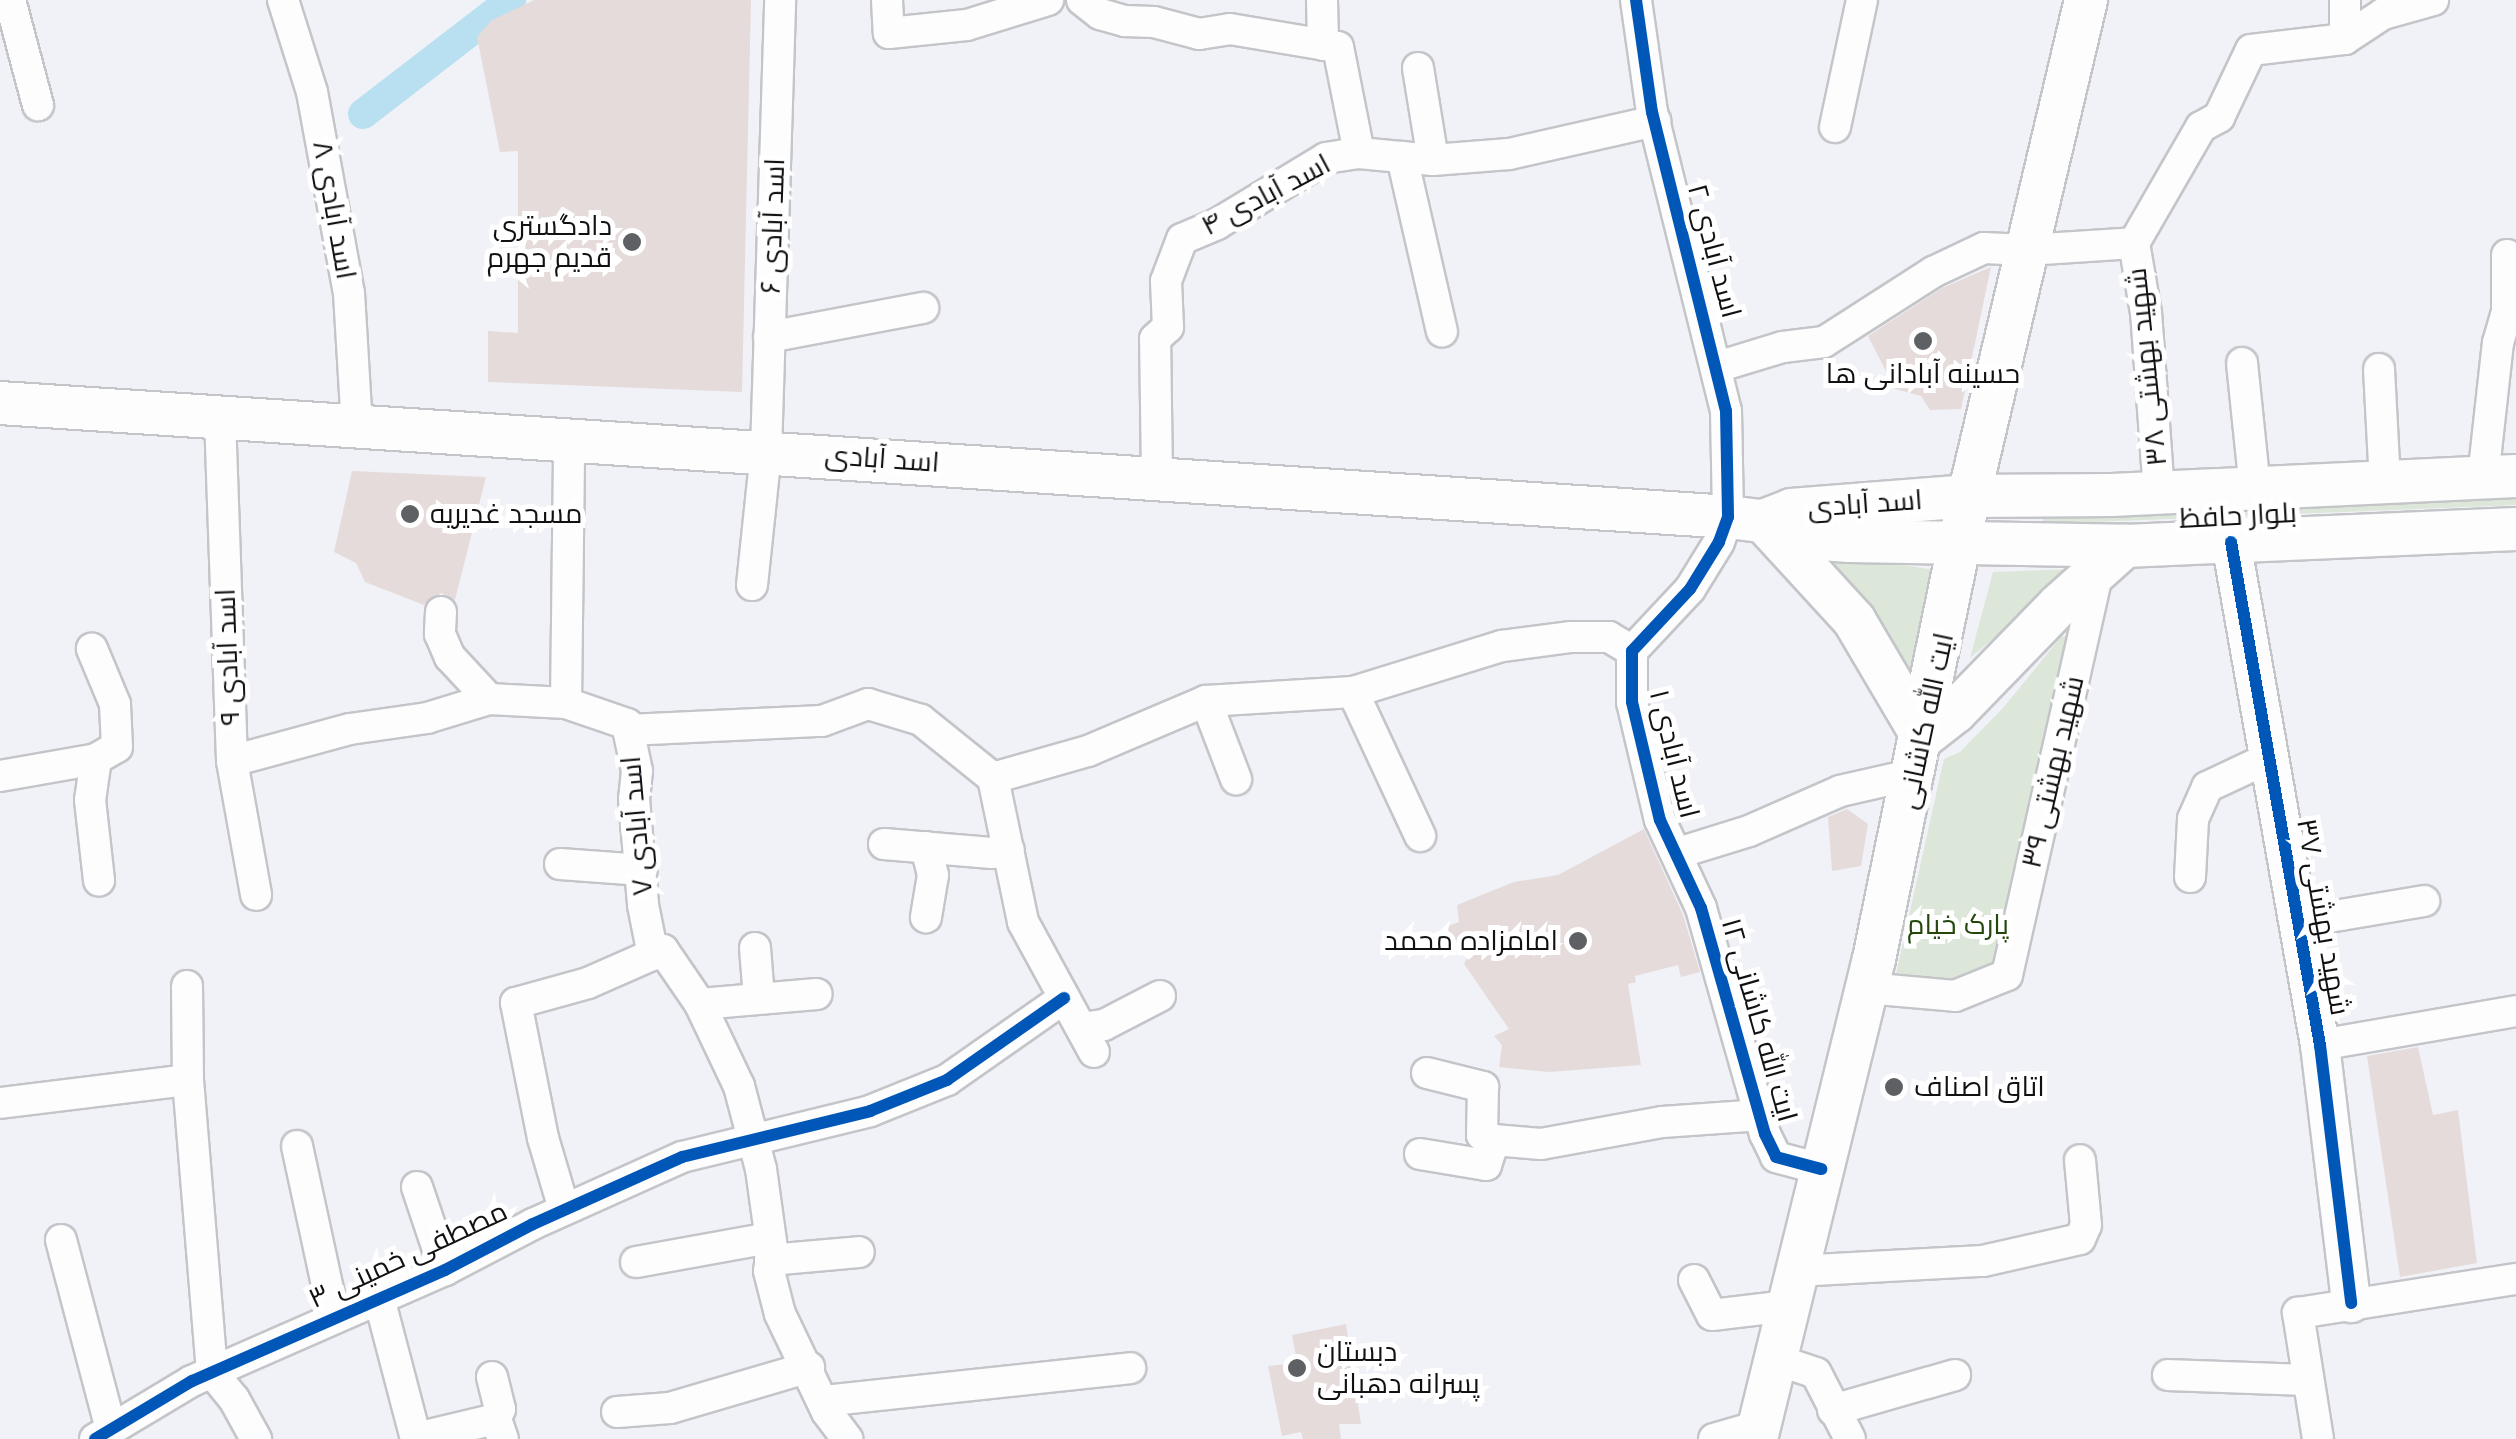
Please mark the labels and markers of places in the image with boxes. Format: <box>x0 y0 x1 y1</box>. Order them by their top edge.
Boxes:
place label: دادگستری قدیم جهرم <box>487 209 612 275</box>
marker: دادگستری قدیم جهرم <box>621 231 643 253</box>
marker: حسینه آبادانی ها <box>1912 330 1934 352</box>
place label: حسینه آبادانی ها <box>1826 357 2020 391</box>
place label: مسجد غدیریه <box>430 497 582 531</box>
marker: مسجد غدیریه <box>399 503 421 525</box>
place label: امامزاده محمد <box>1384 924 1558 958</box>
marker: امامزاده محمد <box>1567 930 1589 952</box>
place label: اتاق اصناف <box>1914 1070 2045 1104</box>
marker: اتاق اصناف <box>1883 1076 1905 1098</box>
place label: دبستان پسرانه دهبانی <box>1317 1335 1480 1401</box>
marker: دبستان پسرانه دهبانی <box>1286 1357 1308 1379</box>

